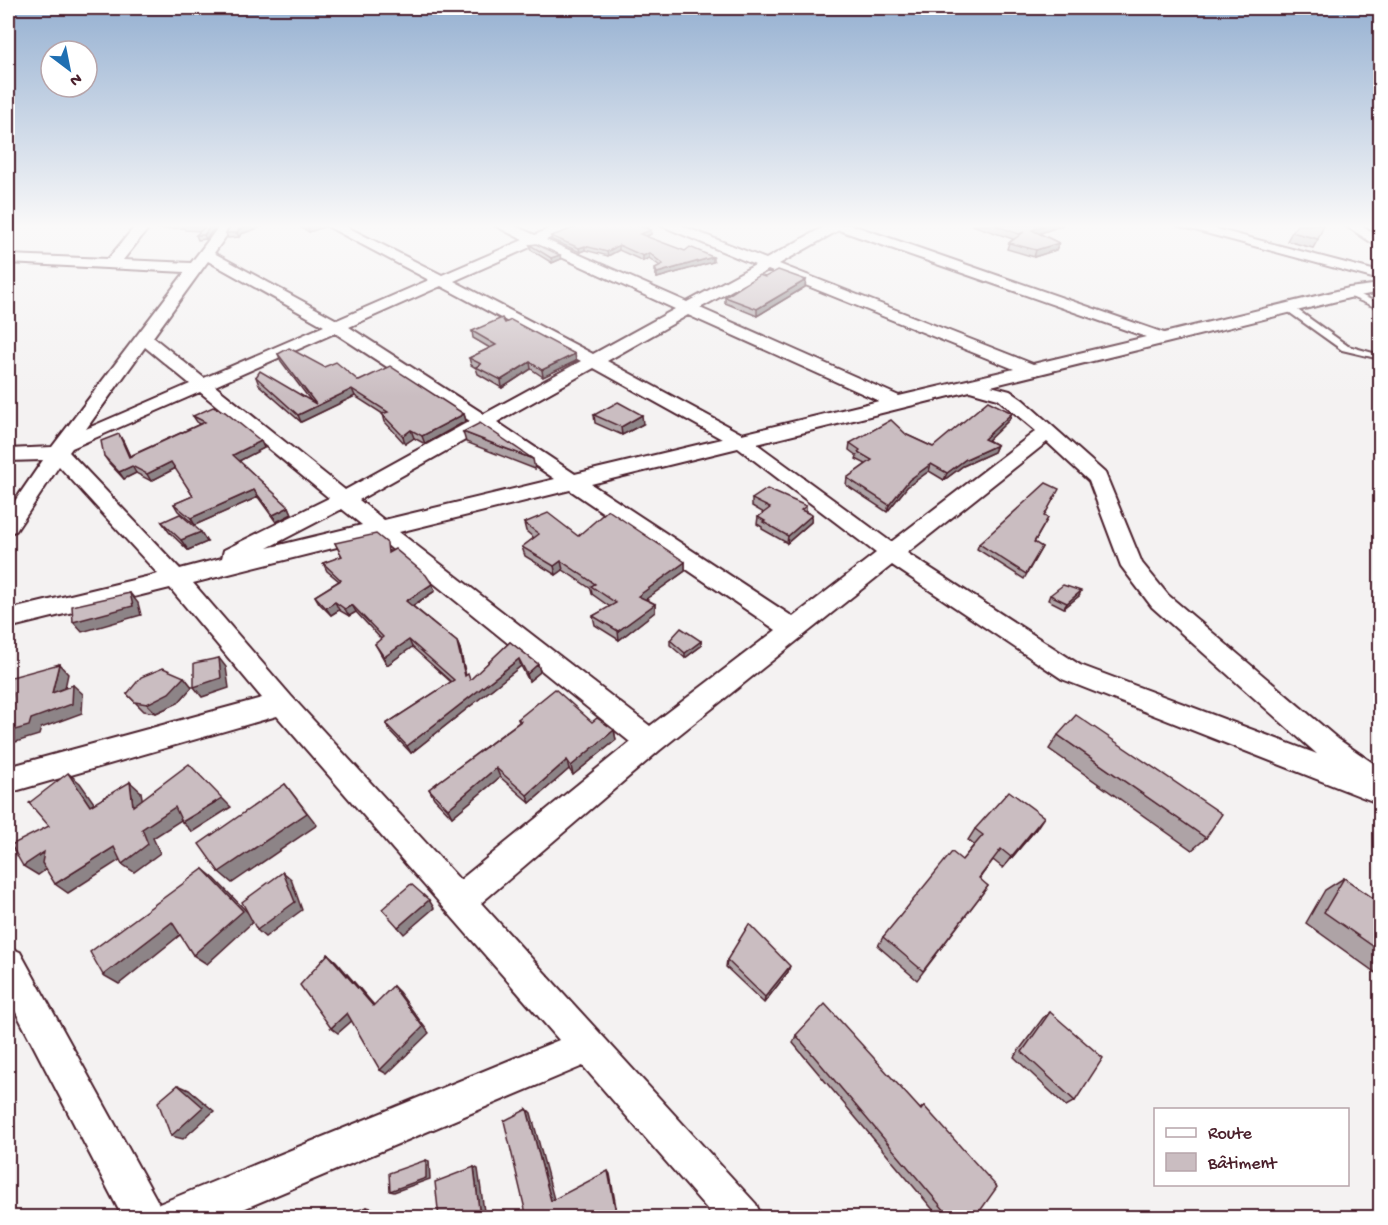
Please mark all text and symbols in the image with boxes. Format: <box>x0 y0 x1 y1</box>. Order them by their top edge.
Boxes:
north arrow <box>39 39 99 99</box>
text: N <box>65 68 85 90</box>
legend <box>1154 1108 1349 1186</box>
text: Route <box>1208 1124 1253 1145</box>
text: Bâtiment <box>1207 1154 1278 1175</box>

